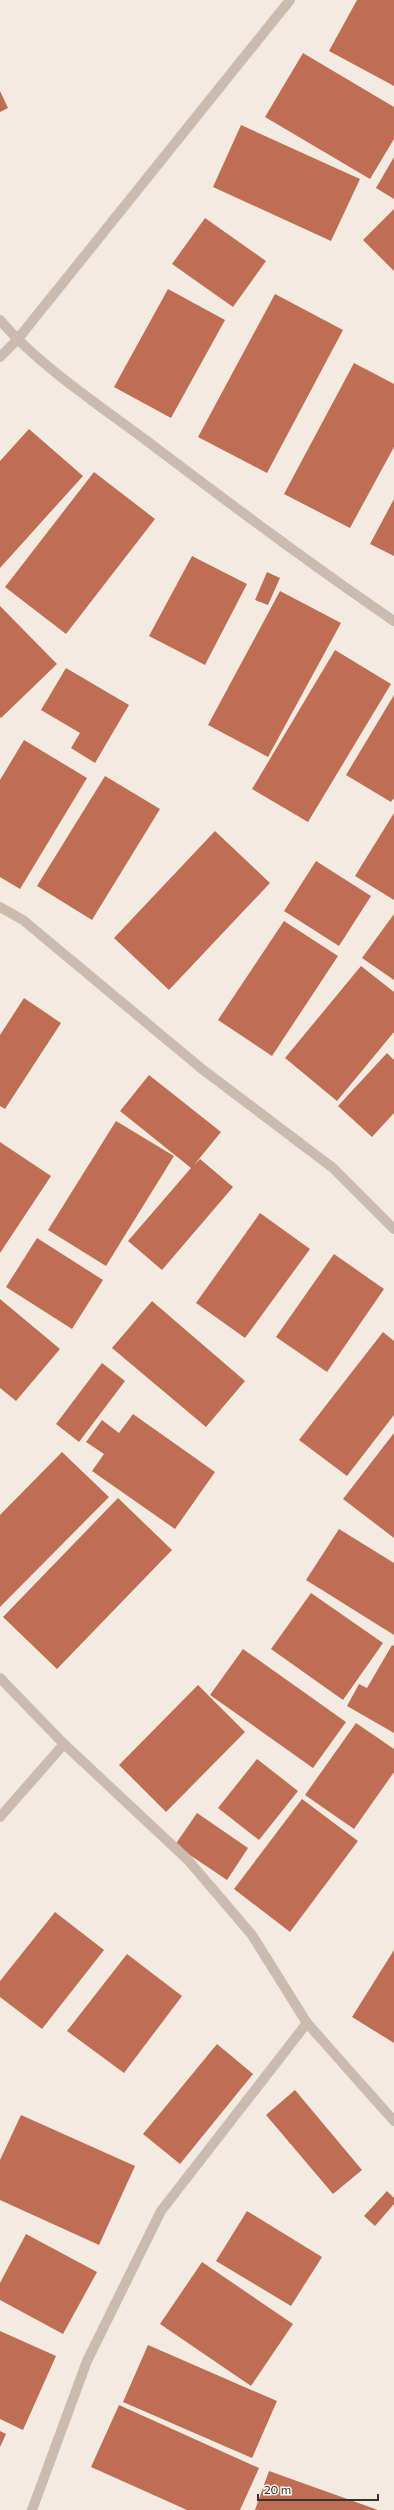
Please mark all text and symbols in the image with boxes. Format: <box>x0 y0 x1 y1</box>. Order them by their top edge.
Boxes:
scale bar <box>258 2476 378 2502</box>
text: 20 m <box>264 2482 291 2496</box>

